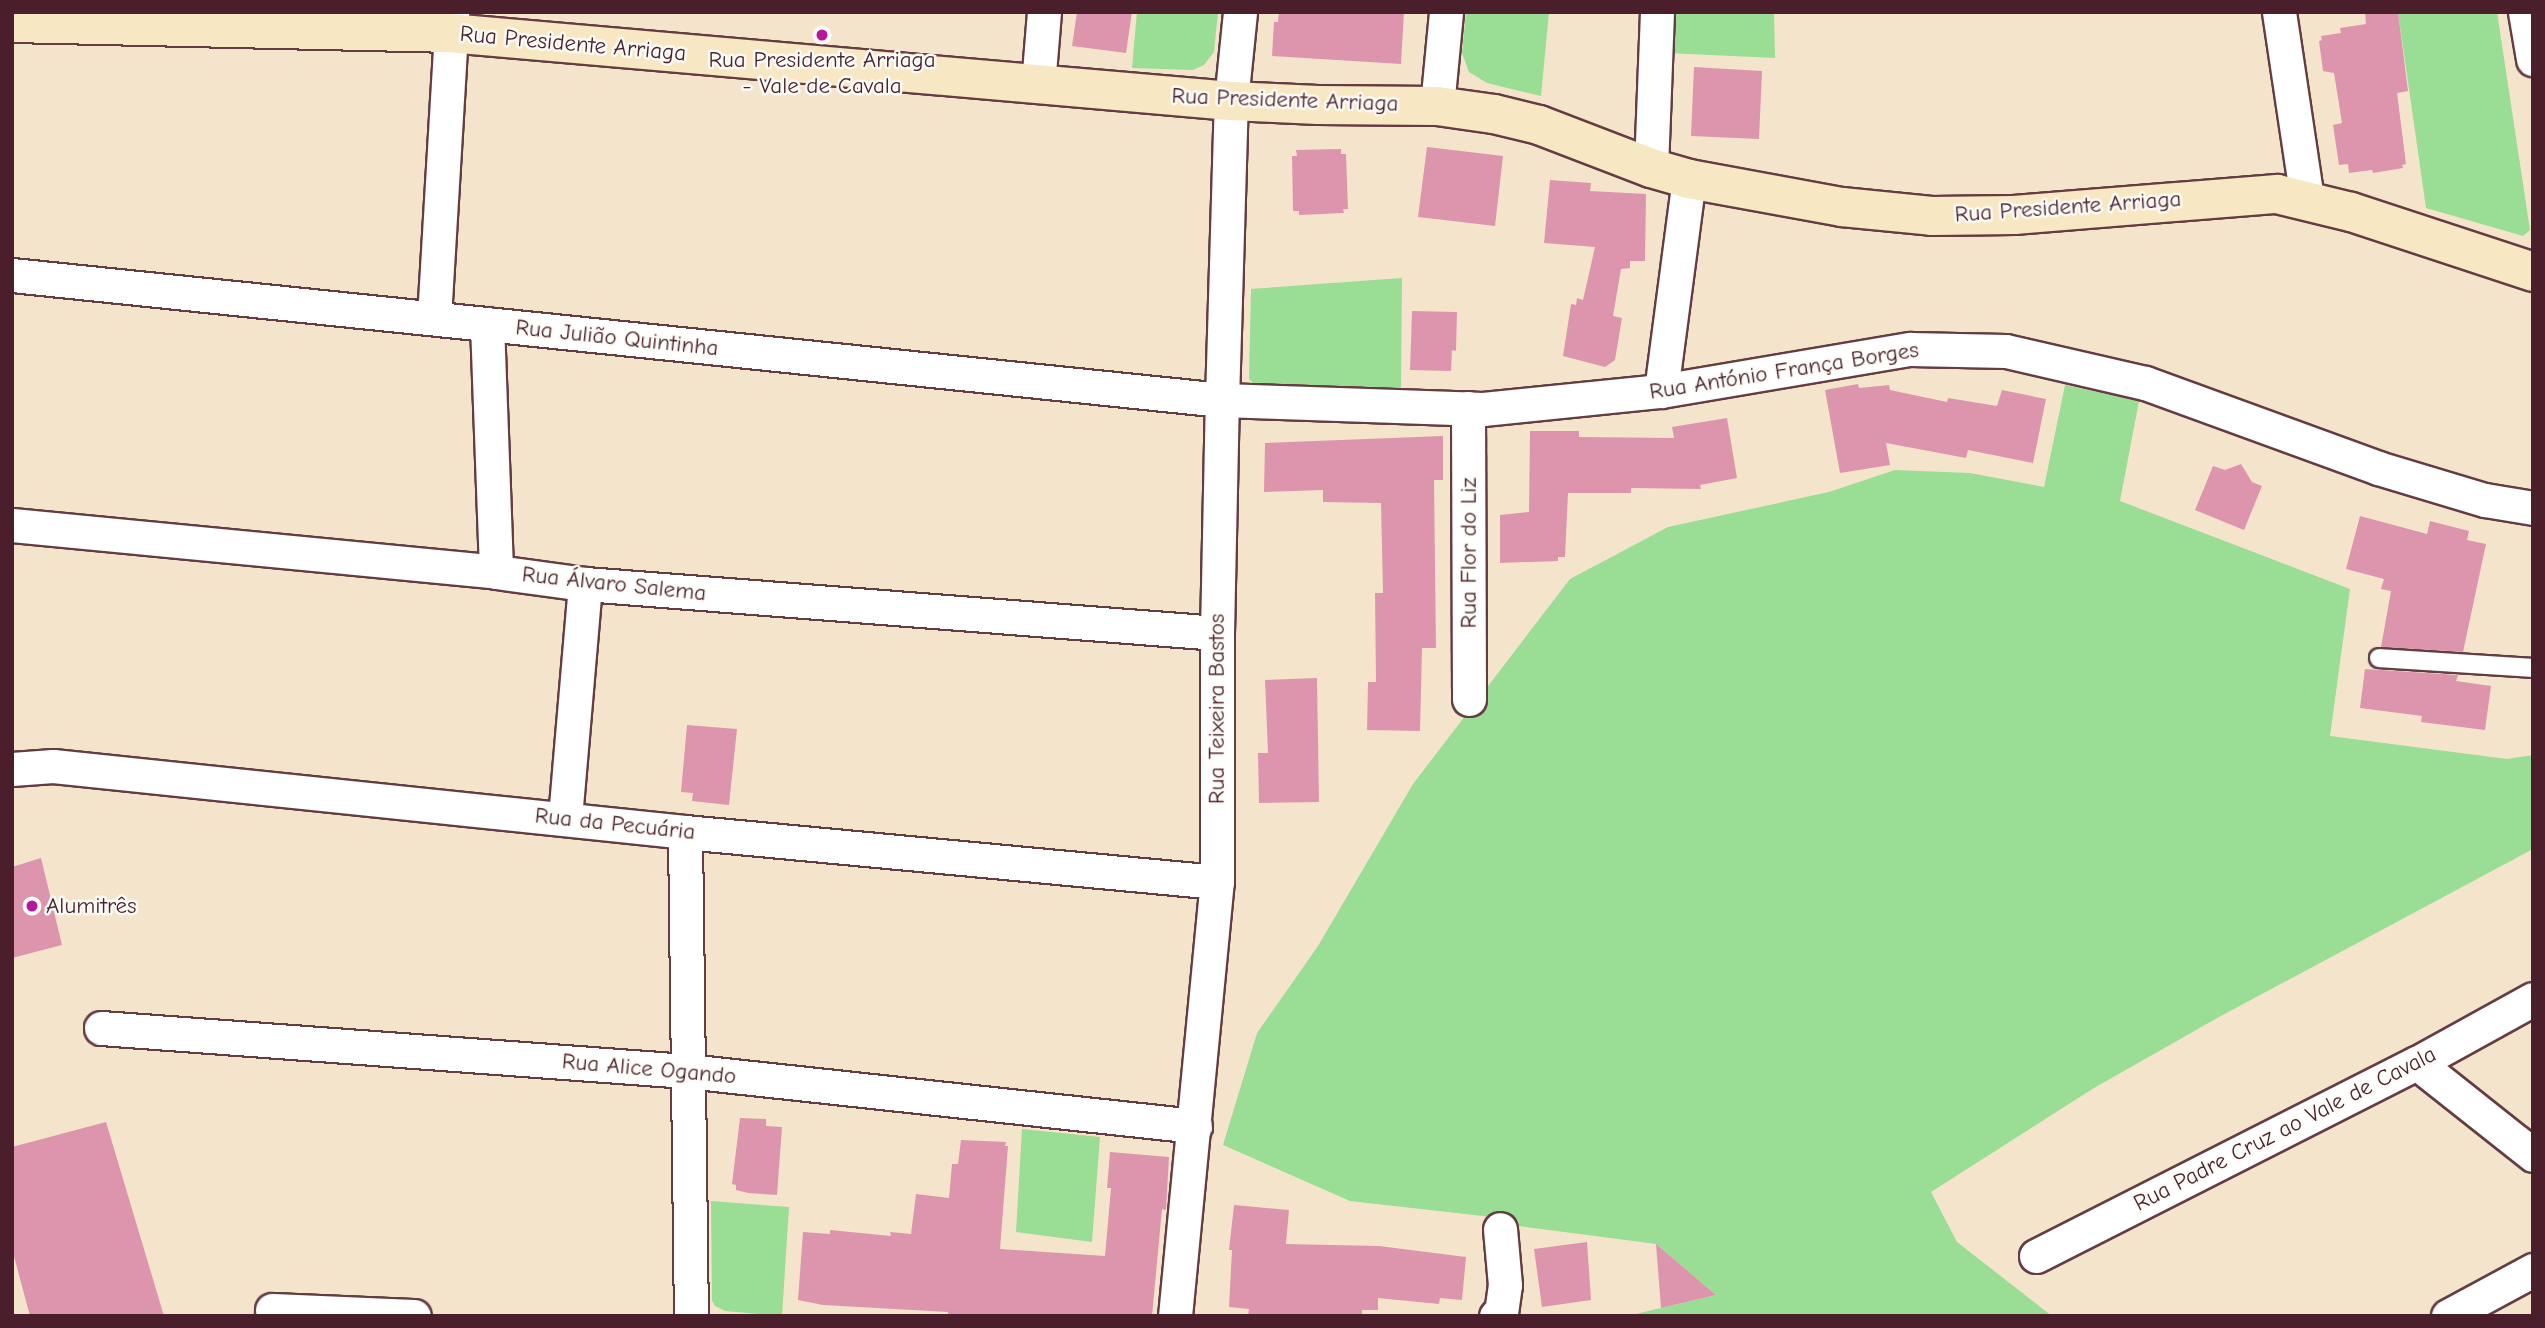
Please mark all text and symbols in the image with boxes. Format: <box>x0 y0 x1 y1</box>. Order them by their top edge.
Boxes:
street label: Rua Presidente Arriaga <box>459 20 687 68</box>
marker: Rua Presidente Arriaga - Vale de Cavala <box>814 27 830 43</box>
place label: Rua Presidente Arriaga - Vale de Cavala <box>708 46 936 100</box>
street label: Rua Presidente Arriaga <box>1171 82 1399 118</box>
street label: Rua Presidente Arriaga <box>1954 185 2182 229</box>
street label: Rua Julião Quintinha <box>514 314 720 362</box>
street label: Rua António França Borges <box>1647 336 1921 406</box>
street label: Rua Flor do Liz <box>1455 477 1483 629</box>
street label: Rua Álvaro Salema <box>521 561 707 607</box>
street label: Rua Teixeira Bastos <box>1203 614 1231 804</box>
street label: Rua da Pecuária <box>533 802 697 846</box>
place label: Alumitrês <box>46 892 137 920</box>
marker: Alumitrês <box>24 898 40 914</box>
street label: Rua Padre Cruz ao Vale de Cavala <box>2129 1041 2441 1217</box>
street label: Rua Alice Ogando <box>561 1048 737 1090</box>

